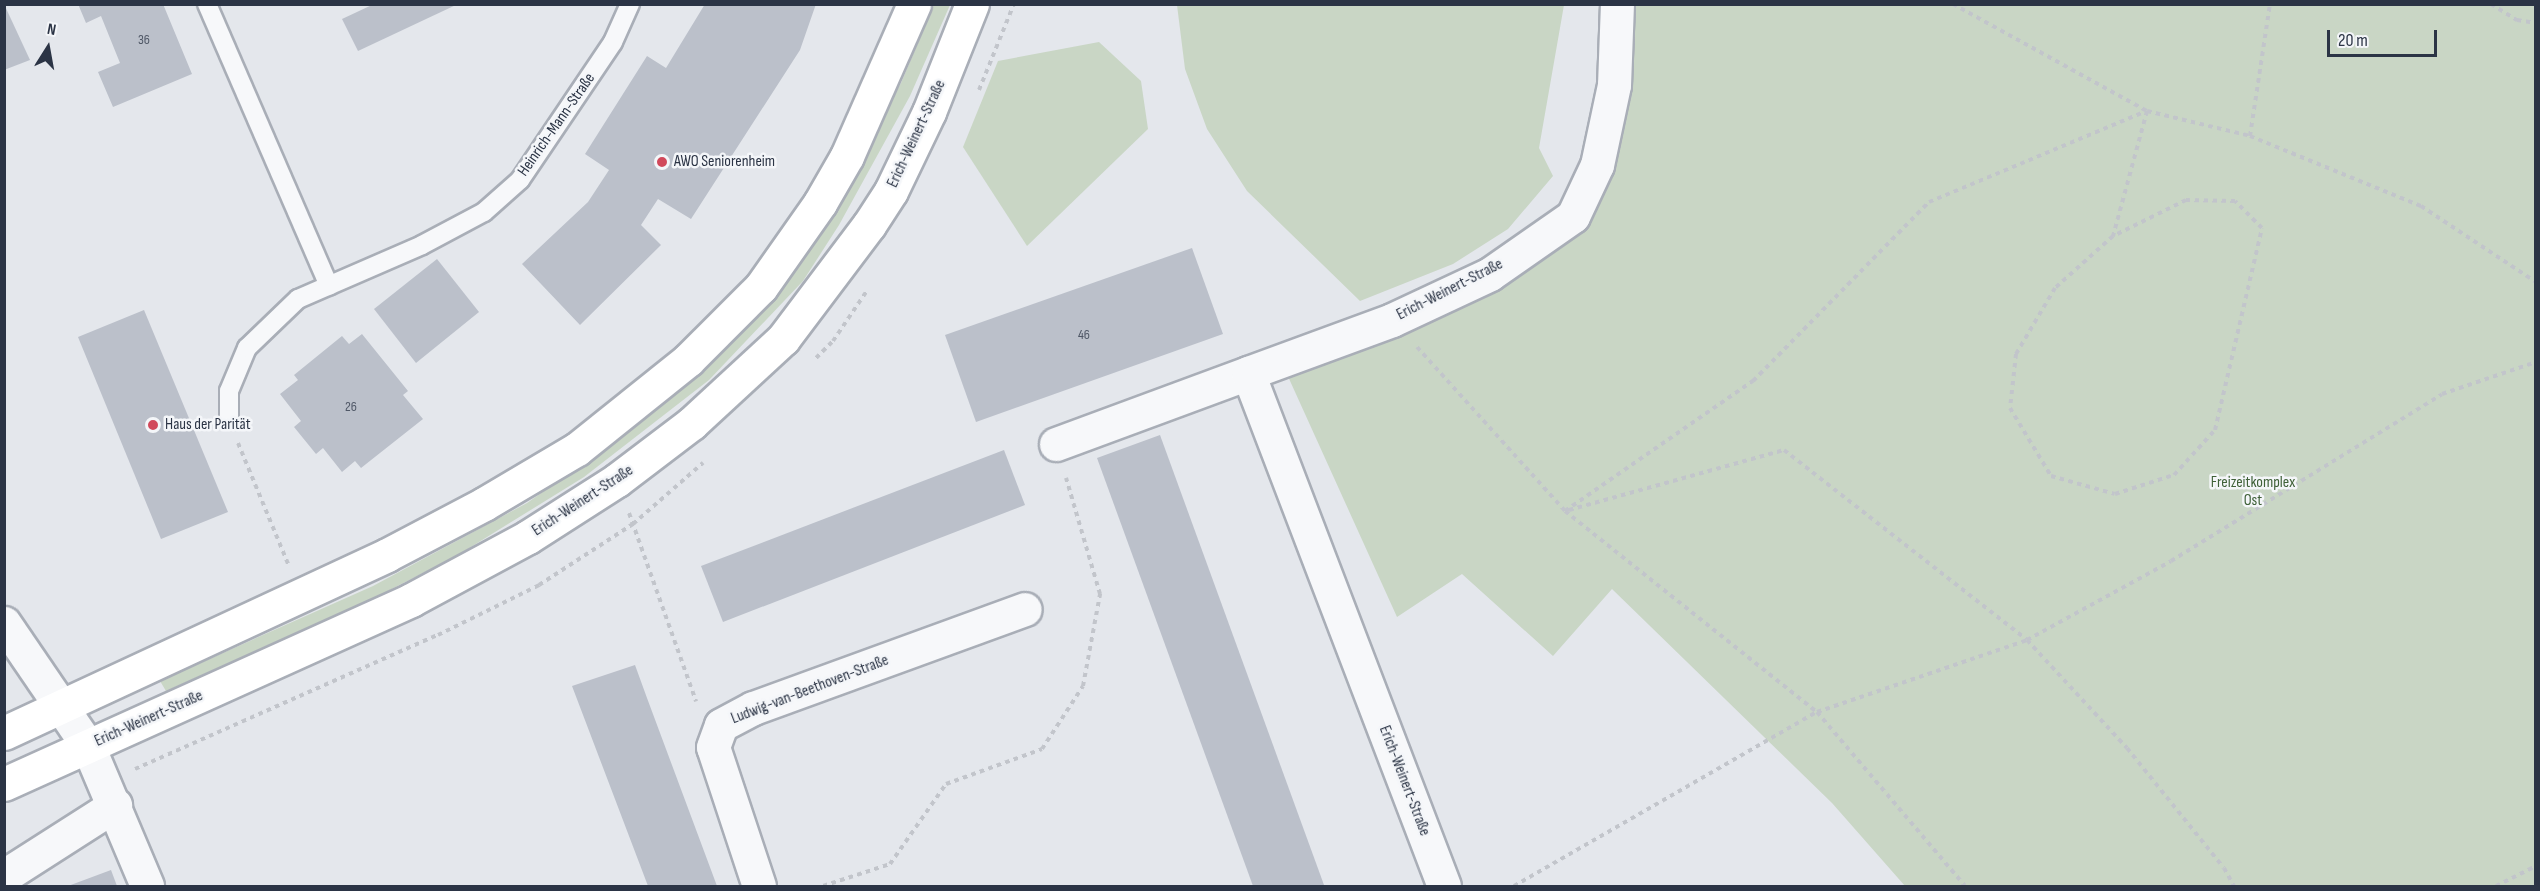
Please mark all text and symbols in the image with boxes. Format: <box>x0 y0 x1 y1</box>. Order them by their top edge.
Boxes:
north arrow <box>18 18 78 78</box>
scale bar <box>2330 18 2440 56</box>
text: N <box>46 20 58 40</box>
text: 20 m <box>2338 30 2368 51</box>
house number: 36 <box>138 32 150 48</box>
street label: Heinrich-Mann-Straße <box>514 70 600 180</box>
street label: Erich-Weinert-Straße <box>884 77 950 191</box>
place label: AWO Seniorenheim <box>674 152 775 172</box>
marker: AWO Seniorenheim <box>655 155 669 169</box>
street label: Erich-Weinert-Straße <box>1394 255 1506 325</box>
house number: 46 <box>1078 327 1090 343</box>
house number: 26 <box>345 399 357 415</box>
place label: Haus der Parität <box>165 415 251 435</box>
marker: Haus der Parität <box>146 418 160 432</box>
street label: Erich-Weinert-Straße <box>529 461 637 541</box>
park label: Freizeitkomplex Ost <box>2211 473 2295 511</box>
street label: Ludwig-van-Beethoven-Straße <box>729 651 891 729</box>
street label: Erich-Weinert-Straße <box>92 687 206 751</box>
street label: Erich-Weinert-Straße <box>1374 723 1434 839</box>

